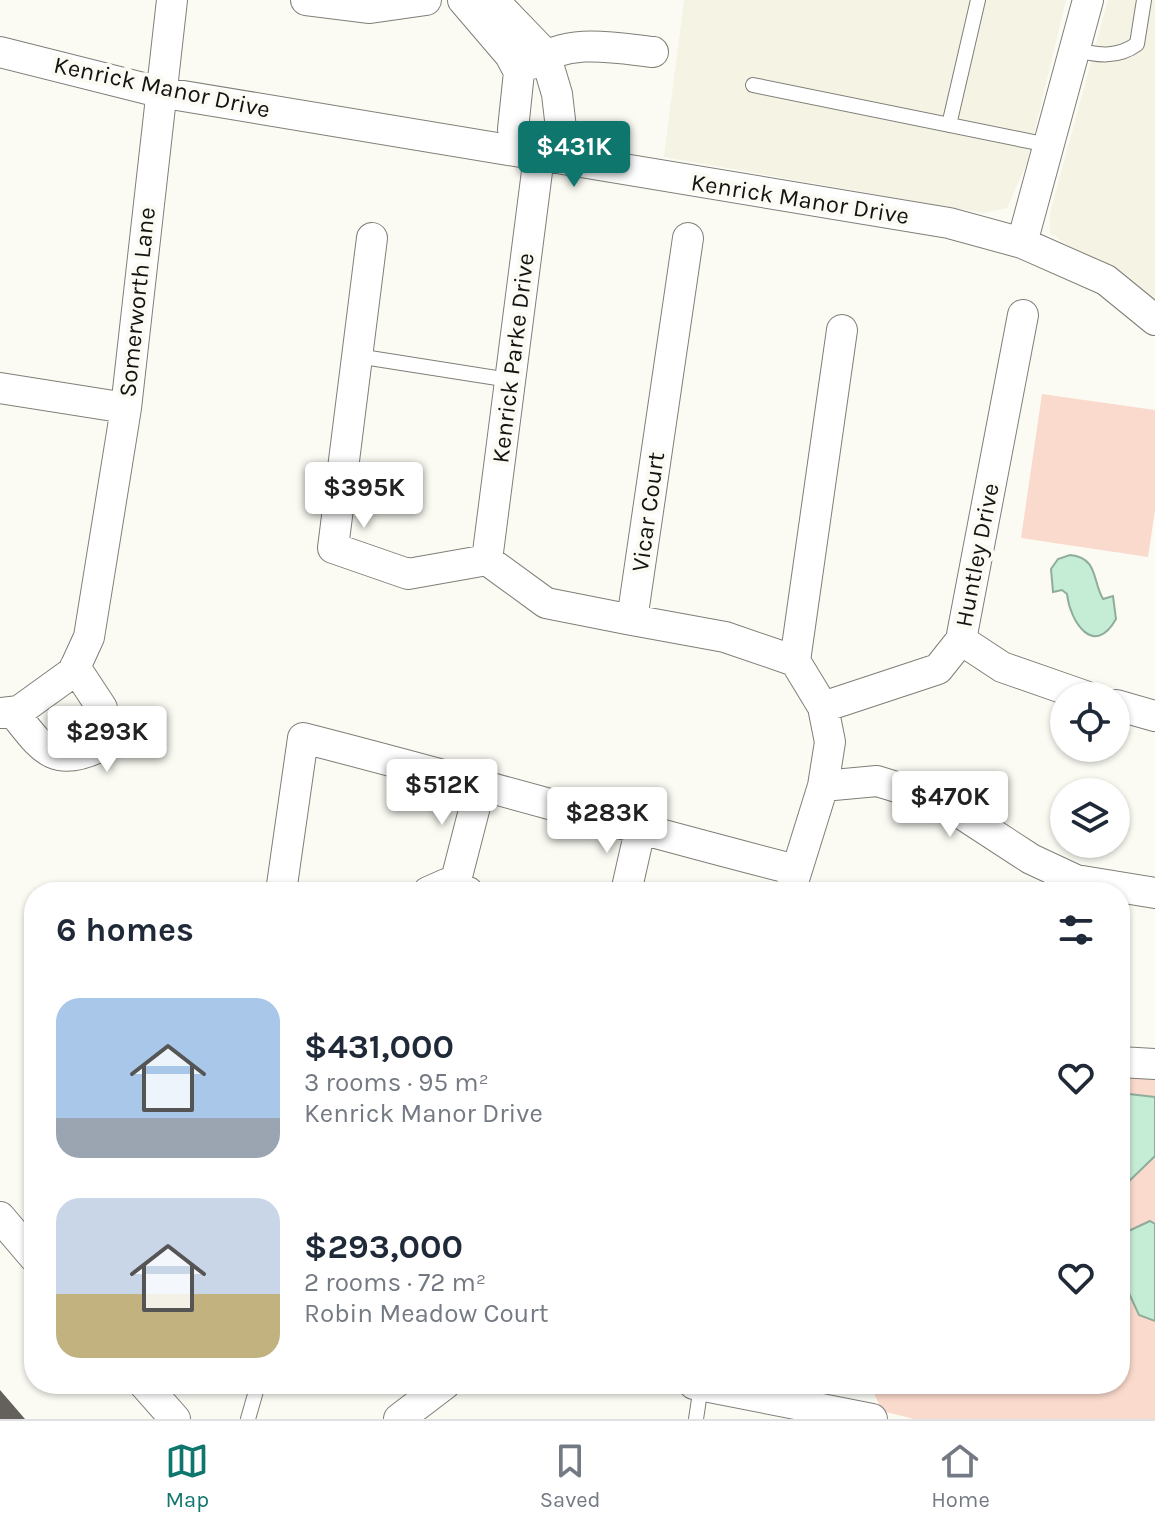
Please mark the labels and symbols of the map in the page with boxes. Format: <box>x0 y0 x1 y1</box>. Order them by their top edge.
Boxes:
street label: Kenrick Manor Drive <box>51 50 273 124</box>
pin: $431K <box>518 121 630 189</box>
street label: Kenrick Manor Drive <box>689 168 911 230</box>
street label: Somerworth Lane <box>113 206 161 398</box>
street label: Kenrick Parke Drive <box>486 251 540 465</box>
street label: Vicar Court <box>626 450 670 574</box>
pin: $395K <box>308 462 420 530</box>
street label: Huntley Drive <box>949 481 1005 629</box>
pin: $293K <box>51 706 163 774</box>
pin: $512K <box>386 759 498 827</box>
pin: $470K <box>894 771 1006 839</box>
pin: $283K <box>551 787 663 855</box>

